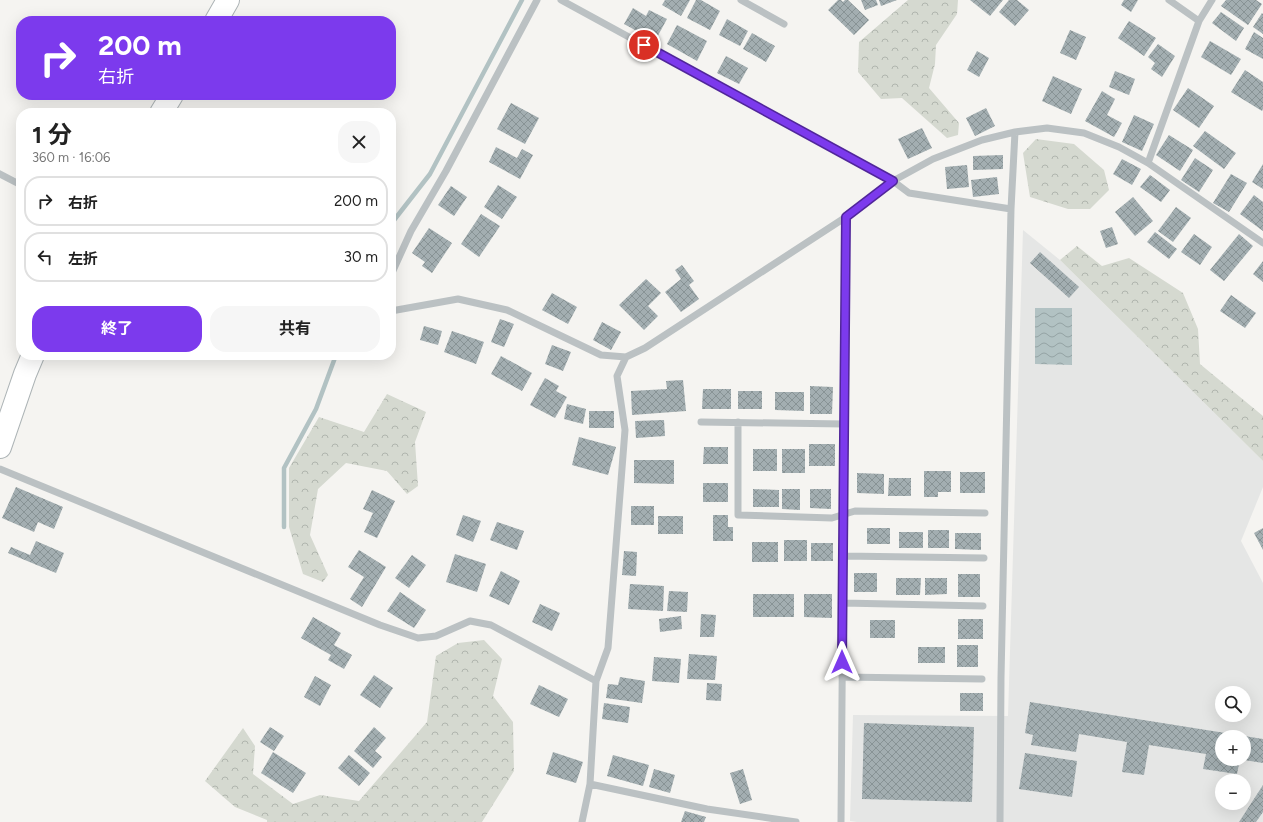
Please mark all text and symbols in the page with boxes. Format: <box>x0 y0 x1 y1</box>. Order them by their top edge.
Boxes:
text: 200 m <box>98 28 182 62</box>
pin <box>627 28 661 62</box>
icon: right <box>32 32 84 84</box>
icon: arrive <box>633 34 655 56</box>
text: 右折 <box>98 66 134 88</box>
text: 1 分 <box>32 120 72 149</box>
button: close <box>338 121 380 163</box>
text: 360 m · 16:06 <box>32 150 110 165</box>
icon: right <box>34 190 56 212</box>
text: 200 m <box>334 192 378 210</box>
text: 右折 <box>68 194 98 212</box>
icon: left <box>34 246 56 268</box>
text: 30 m <box>344 248 378 266</box>
text: 左折 <box>68 250 98 268</box>
button: 終了 <box>32 306 202 352</box>
button: 共有 <box>210 306 380 352</box>
position arrow <box>821 641 863 683</box>
map controls <box>1215 686 1251 810</box>
button: search <box>1215 686 1251 722</box>
button: + <box>1215 730 1251 766</box>
button: − <box>1215 774 1251 810</box>

